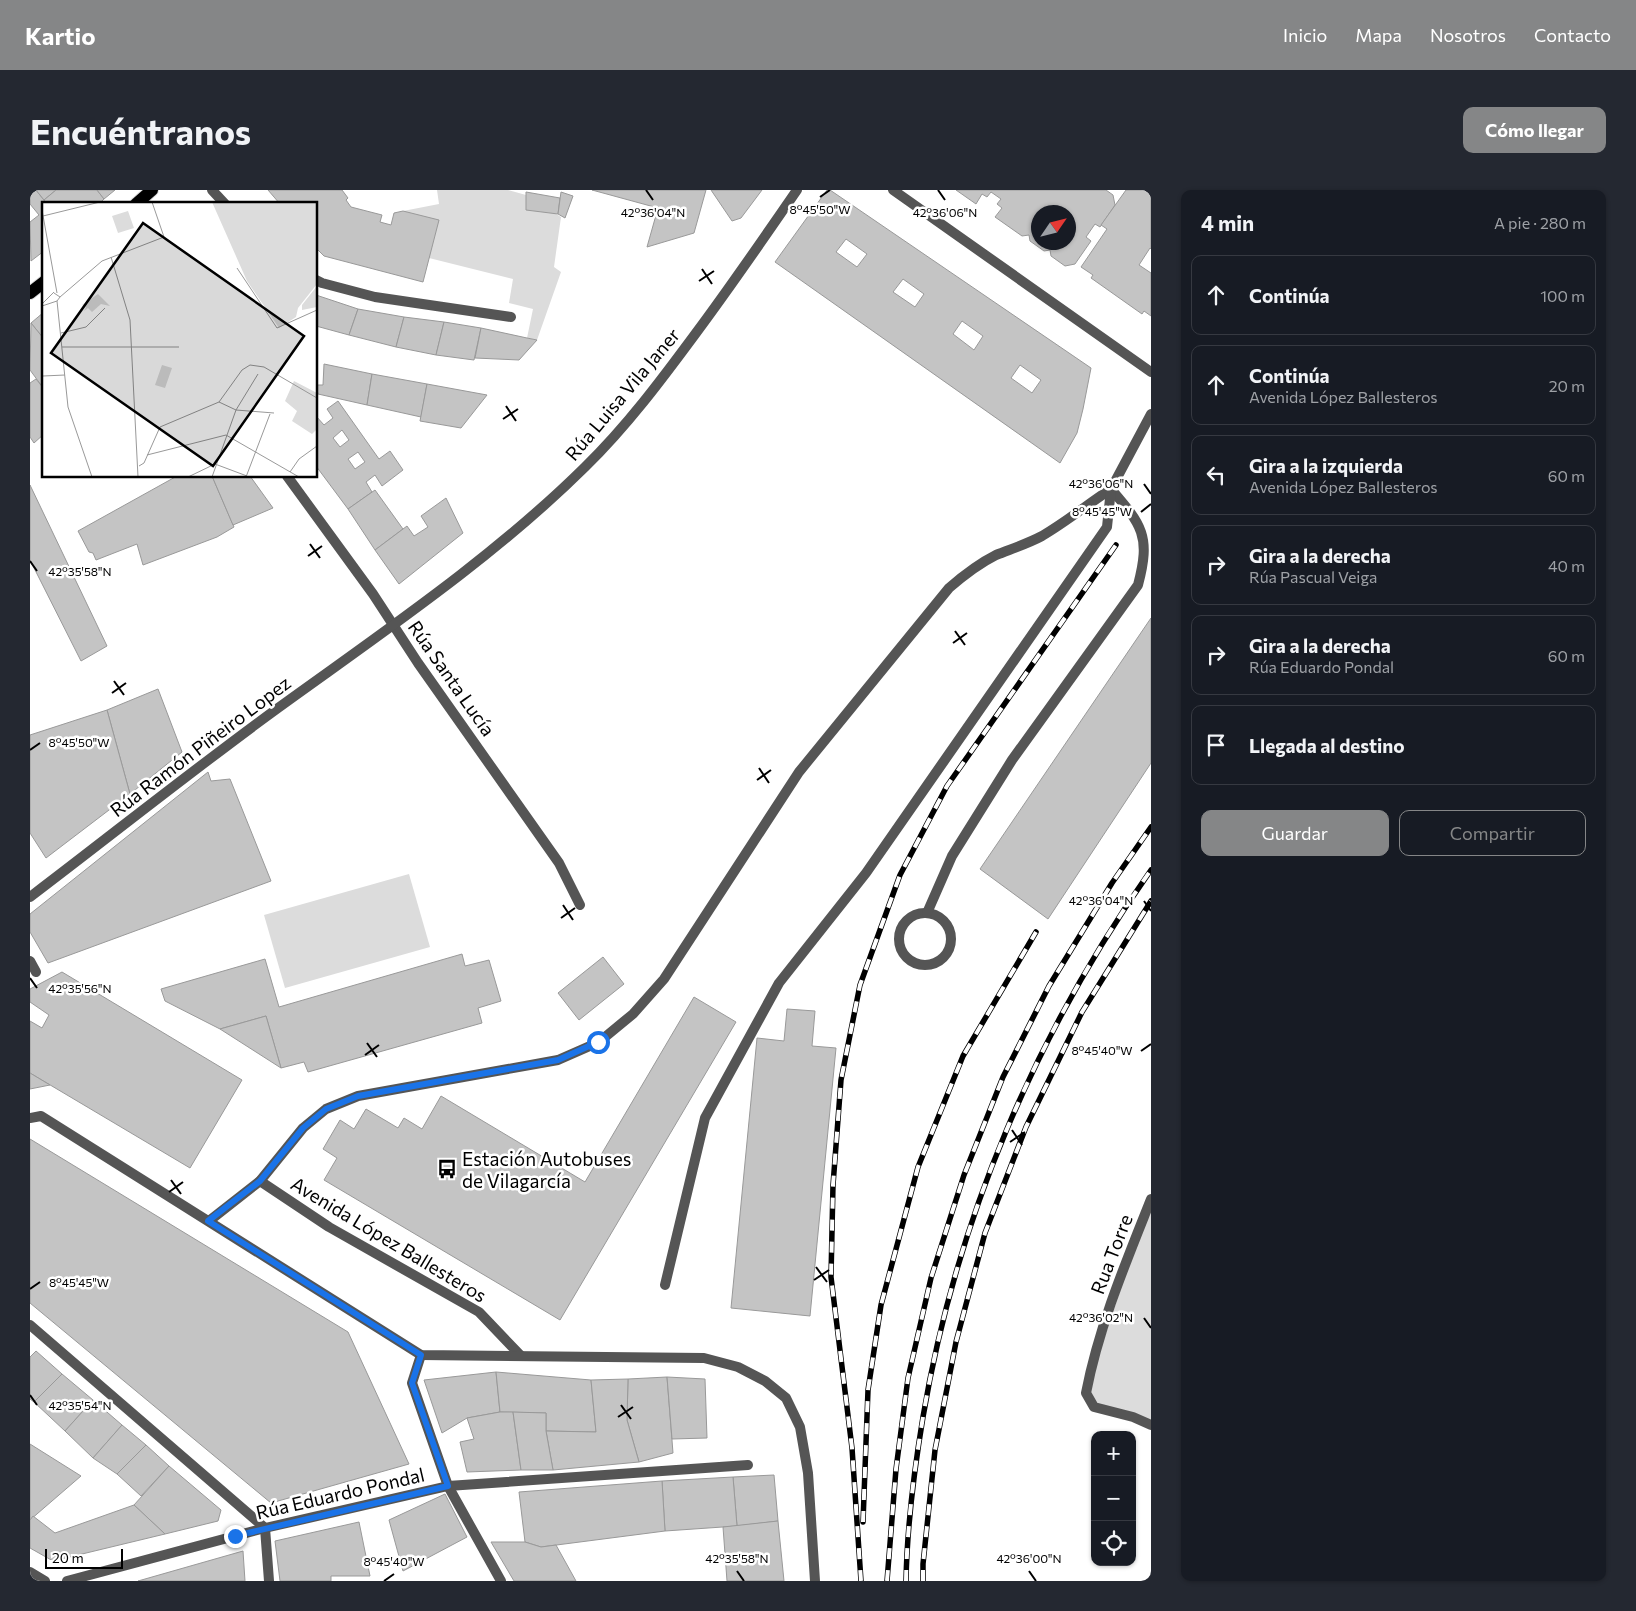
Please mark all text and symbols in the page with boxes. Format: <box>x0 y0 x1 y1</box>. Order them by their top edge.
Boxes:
text: Kartio <box>25 21 95 50</box>
text: Inicio <box>1283 24 1327 46</box>
text: Mapa <box>1355 24 1402 46</box>
text: Nosotros <box>1430 24 1506 46</box>
text: Contacto <box>1534 24 1611 46</box>
button: Cómo llegar <box>1463 107 1606 153</box>
text: Encuéntranos <box>30 109 251 152</box>
inset map <box>42 202 318 478</box>
text: 8°45'50"W <box>790 202 850 216</box>
text: 42°36'04"N <box>621 205 685 219</box>
text: 42°36'06"N <box>913 205 977 219</box>
north arrow <box>1031 205 1076 250</box>
text: 4 min <box>1201 210 1254 235</box>
text: A pie · 280 m <box>1494 213 1586 232</box>
icon: ahead <box>1202 281 1230 309</box>
text: Continúa <box>1249 284 1330 307</box>
text: 100 m <box>1540 286 1585 305</box>
street label: Rúa Luisa Vila Janer <box>560 323 684 465</box>
text: Continúa <box>1249 364 1330 387</box>
icon: ahead <box>1202 371 1230 399</box>
text: 20 m <box>1549 376 1585 395</box>
text: Avenida López Ballesteros <box>1249 387 1438 406</box>
text: Gira a la izquierda <box>1249 454 1403 477</box>
icon: left <box>1202 461 1230 489</box>
text: 60 m <box>1548 466 1585 485</box>
text: 42°36'06"N <box>1069 476 1133 490</box>
text: Avenida López Ballesteros <box>1249 477 1438 496</box>
text: 8°45'45"W <box>1072 504 1132 518</box>
text: Gira a la derecha <box>1249 544 1391 567</box>
icon: right <box>1202 551 1230 579</box>
text: 40 m <box>1548 556 1585 575</box>
text: 42°35'58"N <box>48 564 112 578</box>
text: Rúa Pascual Veiga <box>1249 567 1377 586</box>
street label: Rúa Santa Lucía <box>404 616 500 740</box>
text: Gira a la derecha <box>1249 634 1391 657</box>
icon: right <box>1202 641 1230 669</box>
text: 60 m <box>1548 646 1585 665</box>
text: Rúa Eduardo Pondal <box>1249 657 1394 676</box>
street label: Rúa Ramón Piñeiro Lopez <box>105 671 295 821</box>
icon: arrive <box>1202 731 1230 759</box>
text: Llegada al destino <box>1249 734 1405 757</box>
text: 8°45'50"W <box>49 735 109 749</box>
button: Guardar <box>1201 810 1389 856</box>
button: Compartir <box>1399 810 1586 856</box>
text: 42°36'04"N <box>1069 893 1133 907</box>
text: 42°35'56"N <box>48 981 112 995</box>
route start <box>587 1031 610 1054</box>
text: 8°45'40"W <box>1071 1043 1133 1057</box>
place label: Estación Autobuses de Vilagarcía <box>462 1147 631 1192</box>
bus stop icon: Estación Autobuses de Vilagarcía <box>436 1158 458 1180</box>
street label: Avenida López Ballesteros <box>287 1171 491 1307</box>
street label: Rua Torre <box>1085 1211 1137 1297</box>
text: 8°45'45"W <box>49 1275 109 1289</box>
text: 42°36'02"N <box>1069 1310 1133 1324</box>
text: 42°35'54"N <box>48 1398 112 1412</box>
map controls <box>1091 1431 1136 1566</box>
button: + <box>1091 1431 1136 1476</box>
street label: Rúa Eduardo Pondal <box>253 1462 427 1524</box>
button: − <box>1091 1476 1136 1521</box>
button: locate <box>1091 1521 1136 1566</box>
route end <box>224 1525 247 1548</box>
scale bar <box>45 1546 122 1569</box>
text: 20 m <box>52 1549 84 1566</box>
text: 42°35'58"N <box>705 1551 769 1565</box>
text: 42°36'00"N <box>996 1551 1062 1565</box>
text: 8°45'40"W <box>363 1554 425 1568</box>

